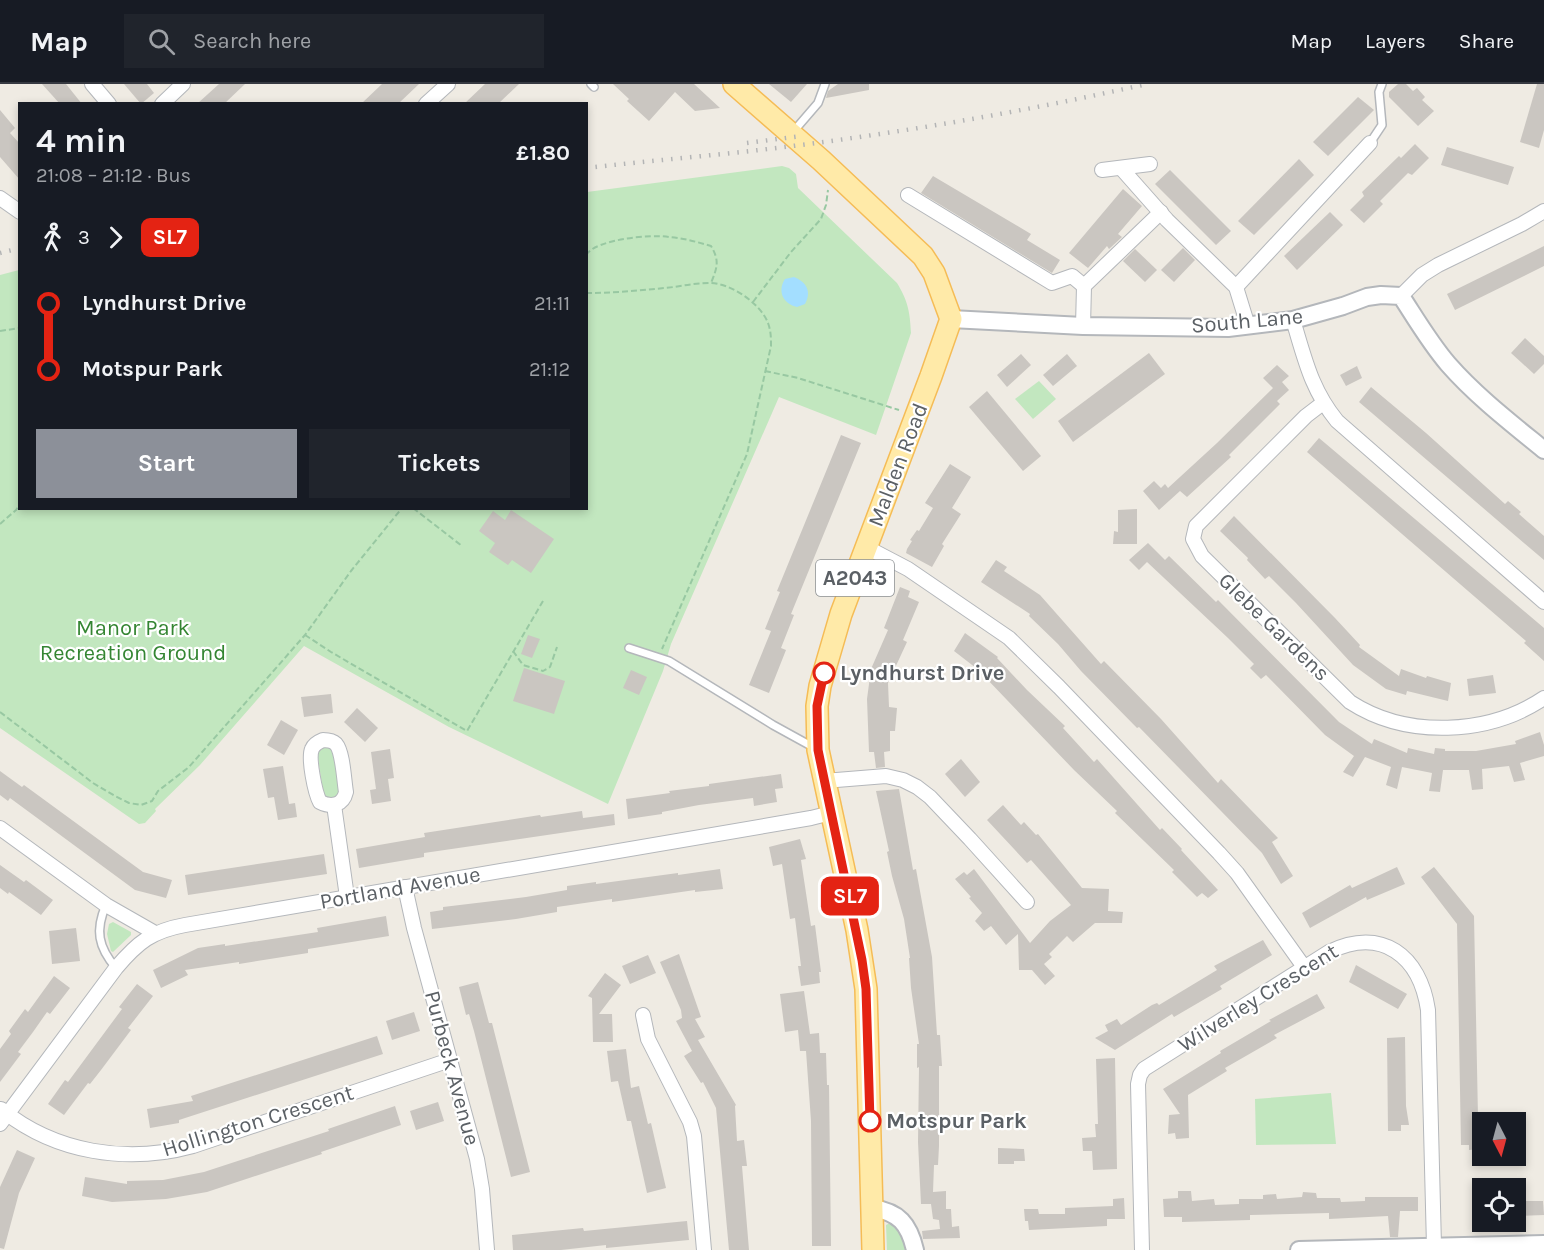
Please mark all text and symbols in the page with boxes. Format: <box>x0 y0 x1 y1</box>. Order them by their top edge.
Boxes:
search box <box>124 14 544 68</box>
text: Map <box>30 25 88 58</box>
icon: search <box>145 25 178 58</box>
text: Search here <box>193 28 311 54</box>
text: Map <box>1290 29 1332 53</box>
text: Layers <box>1365 29 1426 53</box>
text: Share <box>1459 29 1514 53</box>
text: 4 min <box>36 122 127 160</box>
text: £1.80 <box>516 140 570 166</box>
text: 21:08 – 21:12 · Bus <box>36 164 191 187</box>
icon: walk <box>36 221 69 254</box>
icon: forward <box>99 221 132 254</box>
text: SL7 <box>153 225 187 249</box>
text: 3 <box>78 226 90 249</box>
text: Lyndhurst Drive <box>82 290 246 316</box>
text: 21:11 <box>534 292 570 315</box>
street label: South Lane <box>1190 303 1304 339</box>
text: Motspur Park <box>82 356 223 382</box>
text: 21:12 <box>529 358 570 381</box>
street label: Malden Road <box>862 399 934 531</box>
button: Start <box>36 429 297 498</box>
button: Tickets <box>309 429 570 498</box>
road number: A2043 <box>816 560 894 596</box>
street label: Glebe Gardens <box>1213 567 1335 687</box>
park label: Manor Park Recreation Ground <box>40 615 226 666</box>
place label: Lyndhurst Drive <box>840 660 1004 686</box>
marker: Lyndhurst Drive <box>813 662 835 684</box>
street label: Portland Avenue <box>318 861 482 915</box>
line badge: SL7 <box>816 876 884 916</box>
text: SL7 <box>833 884 867 908</box>
street label: Wilverley Crescent <box>1173 938 1343 1058</box>
street label: Purbeck Avenue <box>419 988 485 1148</box>
street label: Hollington Crescent <box>159 1080 357 1162</box>
place label: Motspur Park <box>886 1108 1027 1134</box>
marker: Motspur Park <box>859 1110 881 1132</box>
north arrow <box>1472 1112 1526 1166</box>
map controls <box>1472 1112 1526 1232</box>
button: locate <box>1472 1178 1526 1232</box>

